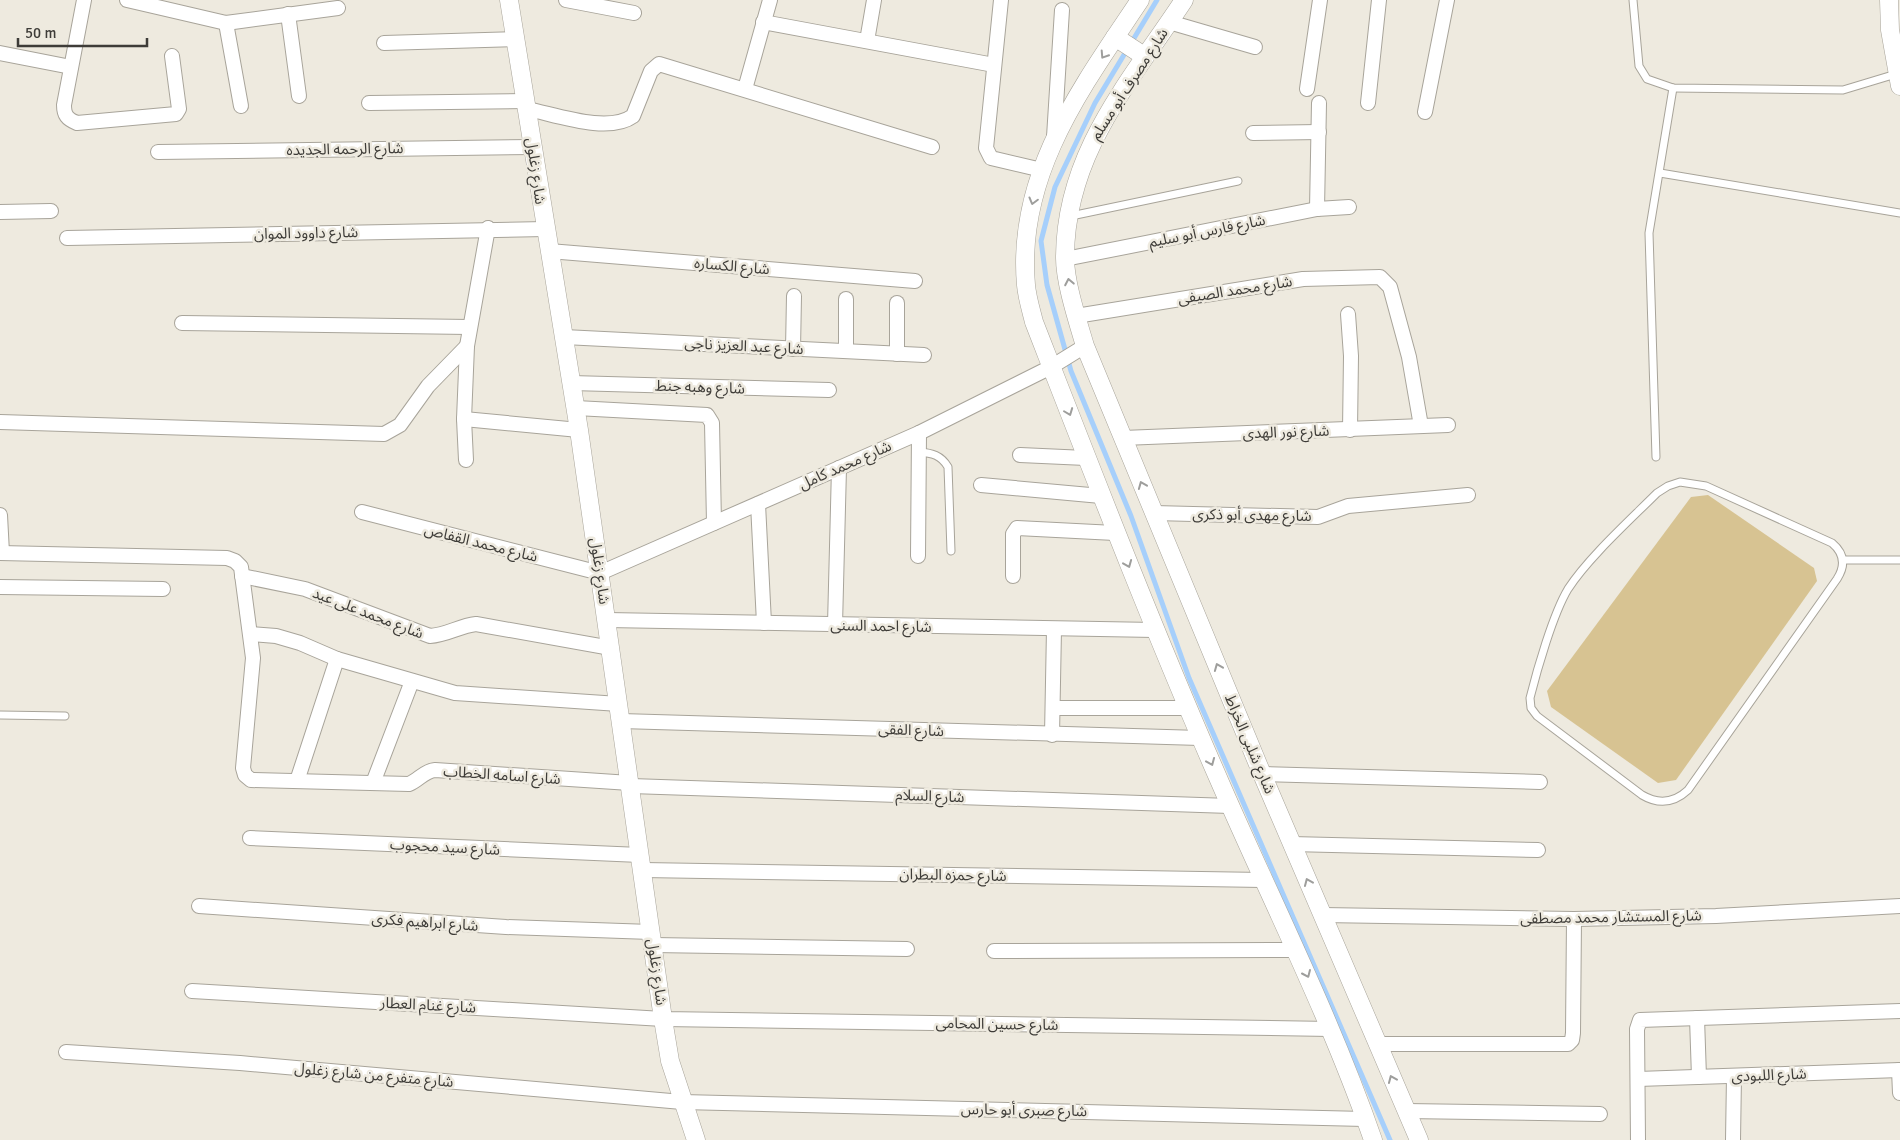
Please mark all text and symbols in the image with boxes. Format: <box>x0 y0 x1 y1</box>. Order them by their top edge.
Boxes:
scale bar <box>18 15 146 47</box>
text: 50 m <box>25 24 56 42</box>
street label: شارع مصرف أبو مسلم <box>1086 25 1175 145</box>
one-way arrow <box>1100 50 1110 59</box>
street label: شارع زغلول <box>519 136 550 206</box>
street label: شارع الرحمه الجديده <box>286 139 404 162</box>
one-way arrow <box>1028 196 1039 205</box>
street label: شارع فارس أبو سليم <box>1147 211 1268 254</box>
street label: شارع داوود الموان <box>254 223 359 246</box>
street label: شارع الكساره <box>693 254 771 281</box>
street label: شارع محمد الصيفى <box>1176 272 1294 311</box>
one-way arrow <box>1065 278 1075 287</box>
street label: شارع عبد العزيز ناجى <box>684 334 804 361</box>
street label: شارع وهبه جنط <box>655 376 746 401</box>
one-way arrow <box>1063 408 1073 416</box>
street label: شارع نور الهدى <box>1242 421 1330 446</box>
street label: شارع محمد كامل <box>796 436 895 496</box>
one-way arrow <box>1138 481 1149 490</box>
street label: شارع مهدى أبو ذكرى <box>1192 505 1312 528</box>
street label: شارع محمد القفاص <box>422 520 540 569</box>
street label: شارع زغلول <box>583 536 614 606</box>
one-way arrow <box>1121 559 1132 568</box>
street label: شارع محمد على عيد <box>309 584 426 645</box>
street label: شارع احمد السنى <box>830 616 932 639</box>
one-way arrow <box>1213 663 1224 672</box>
street label: شارع شلبى الخراط <box>1218 692 1279 798</box>
street label: شارع الفقى <box>878 720 944 743</box>
one-way arrow <box>1204 757 1215 766</box>
street label: شارع اسامه الخطاب <box>442 762 562 791</box>
street label: شارع السلام <box>895 786 965 809</box>
street label: شارع سيد محجوب <box>389 835 501 862</box>
street label: شارع حمزه البطران <box>899 865 1007 888</box>
one-way arrow <box>1303 878 1314 887</box>
street label: شارع المستشار محمد مصطفى <box>1520 906 1702 931</box>
street label: شارع ابراهيم فكرى <box>371 909 479 938</box>
street label: شارع زغلول <box>640 937 671 1007</box>
one-way arrow <box>1301 969 1312 978</box>
street label: شارع غنام العطار <box>378 993 477 1020</box>
street label: شارع حسين المحامى <box>935 1014 1059 1037</box>
street label: شارع متفرع من شارع زغلول <box>293 1059 455 1094</box>
street label: شارع اللبودى <box>1731 1065 1807 1088</box>
one-way arrow <box>1388 1075 1399 1084</box>
street label: شارع صبرى أبو حارس <box>961 1100 1087 1123</box>

